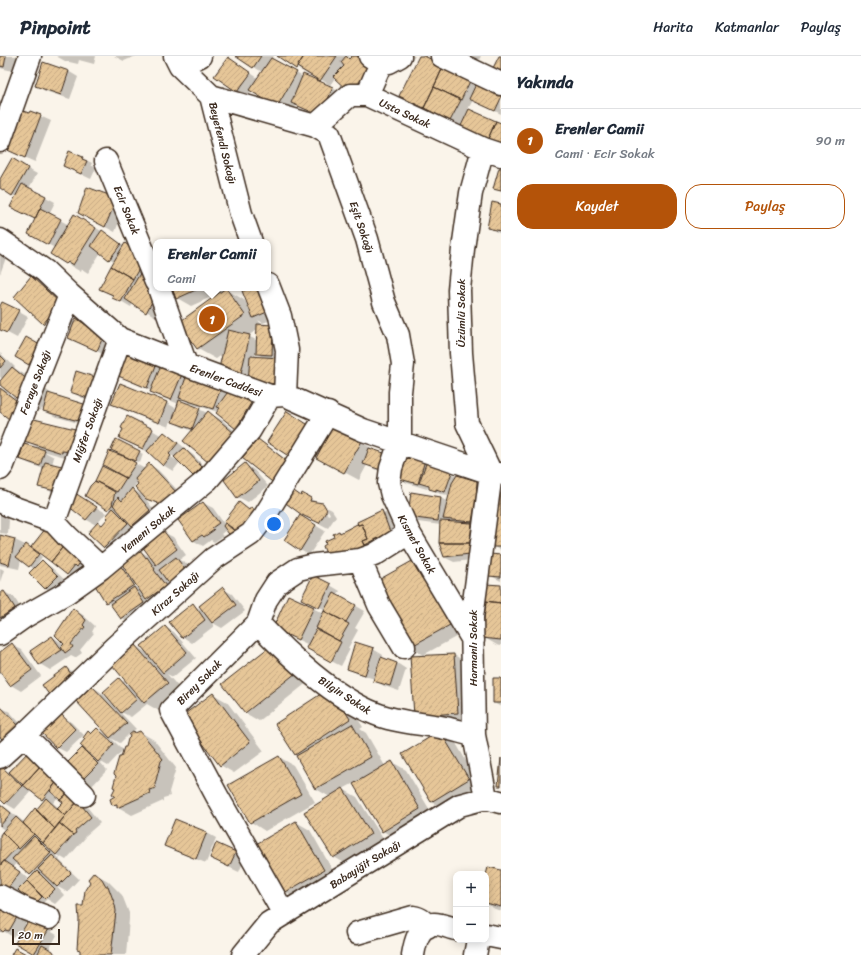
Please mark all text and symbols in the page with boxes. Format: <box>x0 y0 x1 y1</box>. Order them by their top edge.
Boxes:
text: Pinpoint <box>20 11 91 44</box>
text: Harita <box>653 15 693 40</box>
text: Katmanlar <box>715 15 779 40</box>
text: Paylaş <box>801 15 841 40</box>
text: Yakında <box>517 67 573 97</box>
street label: Usta Sokak <box>376 93 434 134</box>
street label: Beyefendi Sokağı <box>203 100 242 186</box>
text: Erenler Camii <box>555 116 644 142</box>
text: 1 <box>527 129 533 152</box>
text: 90 m <box>815 129 845 152</box>
text: Cami · Ecir Sokak <box>555 142 655 165</box>
street label: Ecir Sokak <box>108 183 145 238</box>
button: Kaydet <box>517 184 677 229</box>
button: Paylaş <box>685 184 845 229</box>
street label: Eşit Sokağı <box>344 198 379 256</box>
popup <box>153 239 271 291</box>
text: Erenler Camii <box>168 241 257 267</box>
text: Cami <box>168 267 196 290</box>
street label: Üzümlü Sokak <box>452 279 471 347</box>
pin: 1 <box>199 304 225 334</box>
street label: Feraye Sokağı <box>14 347 57 417</box>
street label: Erenler Caddesi <box>187 359 266 403</box>
street label: Miğfer Sokağı <box>67 395 108 465</box>
street label: Yemeni Sokak <box>117 501 180 558</box>
street label: Kısmet Sokak <box>392 511 441 578</box>
your location <box>264 514 284 534</box>
street label: Kiraz Sokağı <box>147 566 204 621</box>
street label: Harmanlı Sokak <box>464 610 483 686</box>
street label: Birey Sokak <box>172 655 227 710</box>
street label: Bilgin Sokak <box>314 671 375 720</box>
street label: Babayiğit Sokağı <box>326 835 405 894</box>
map controls <box>453 871 489 943</box>
button: + <box>453 871 489 907</box>
button: − <box>453 907 489 943</box>
text: 20 m <box>18 926 43 945</box>
scale bar <box>12 927 60 946</box>

